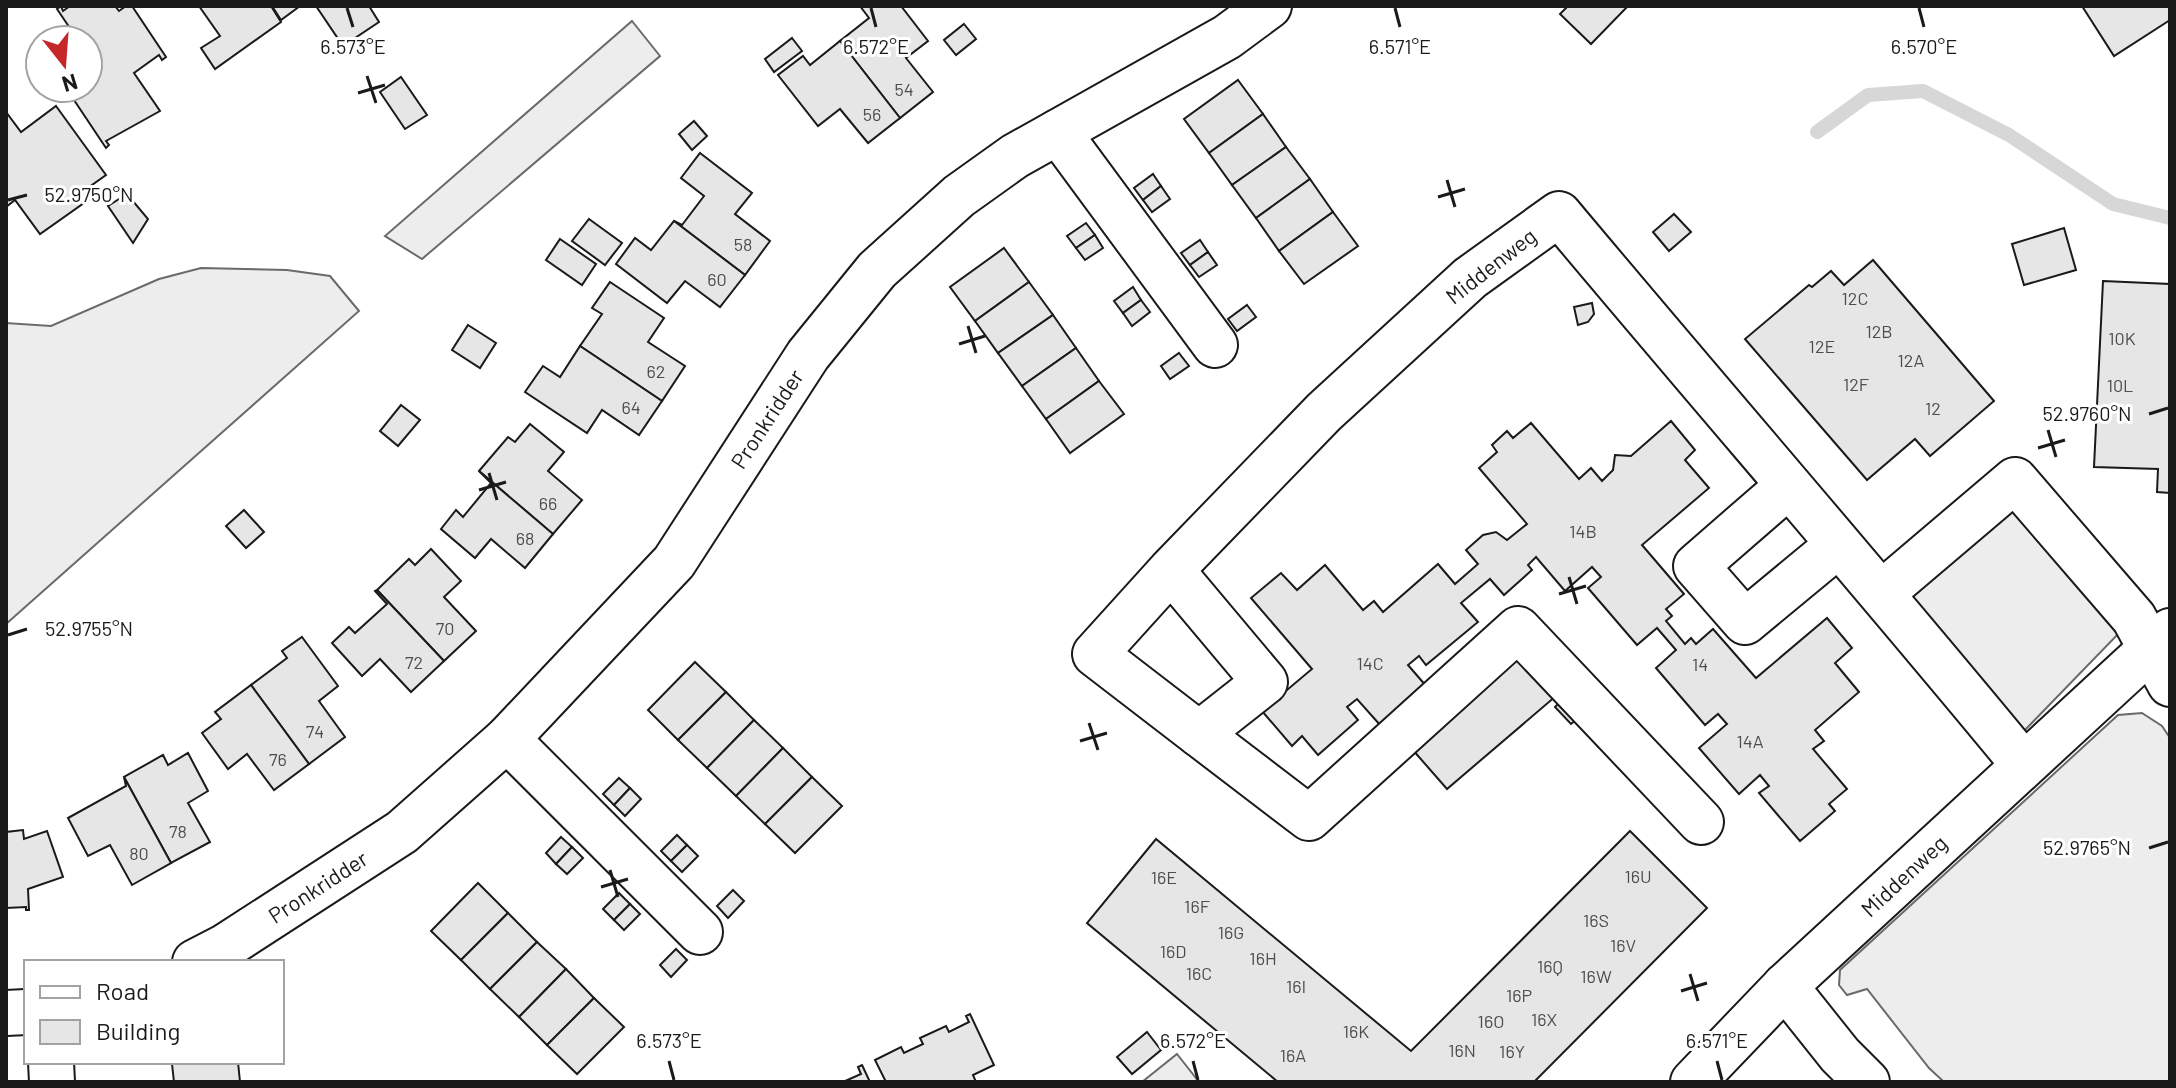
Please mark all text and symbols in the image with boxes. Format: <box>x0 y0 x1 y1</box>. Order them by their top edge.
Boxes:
north arrow <box>24 24 104 104</box>
text: 6.573°E <box>320 34 386 58</box>
text: 6.572°E <box>843 34 909 58</box>
text: 6.571°E <box>1369 34 1431 58</box>
text: 6.570°E <box>1891 34 1957 58</box>
text: N <box>59 70 81 99</box>
house number: 54 <box>894 78 914 100</box>
house number: 56 <box>863 103 881 125</box>
text: 52.9750°N <box>44 182 134 206</box>
street label: Middenweg <box>1440 222 1541 309</box>
house number: 58 <box>734 233 752 255</box>
house number: 60 <box>707 268 727 290</box>
house number: 12C <box>1842 287 1868 309</box>
house number: 12B <box>1865 320 1893 342</box>
house number: 10K <box>2108 327 2136 349</box>
house number: 12E <box>1809 335 1835 357</box>
house number: 12A <box>1898 349 1925 371</box>
house number: 62 <box>647 360 665 382</box>
street label: Pronkridder <box>724 364 808 473</box>
house number: 12F <box>1843 373 1869 395</box>
house number: 10L <box>2107 374 2133 396</box>
house number: 64 <box>621 396 641 418</box>
house number: 12 <box>1925 397 1941 419</box>
text: 52.9760°N <box>2042 401 2132 425</box>
house number: 66 <box>539 492 557 514</box>
house number: 14B <box>1569 520 1597 542</box>
house number: 68 <box>516 527 534 549</box>
text: 52.9755°N <box>45 616 133 640</box>
house number: 70 <box>436 617 454 639</box>
house number: 72 <box>405 651 423 673</box>
house number: 14C <box>1356 652 1384 674</box>
house number: 14 <box>1692 653 1708 675</box>
house number: 74 <box>306 720 324 742</box>
house number: 14A <box>1736 730 1764 752</box>
house number: 76 <box>269 748 287 770</box>
house number: 78 <box>169 820 187 842</box>
street label: Middenweg <box>1855 829 1952 922</box>
text: 52.9765°N <box>2043 835 2131 859</box>
house number: 80 <box>129 842 149 864</box>
street label: Pronkridder <box>263 844 372 928</box>
house number: 16U <box>1624 865 1652 887</box>
house number: 16E <box>1151 866 1177 888</box>
house number: 16F <box>1184 895 1210 917</box>
house number: 16S <box>1583 909 1609 931</box>
house number: 16G <box>1218 921 1244 943</box>
house number: 16V <box>1610 934 1636 956</box>
house number: 16D <box>1160 940 1186 962</box>
house number: 16H <box>1249 947 1277 969</box>
house number: 16Q <box>1537 955 1563 977</box>
legend <box>24 960 284 1064</box>
house number: 16C <box>1186 962 1212 984</box>
house number: 16W <box>1580 965 1612 987</box>
house number: 16I <box>1286 975 1306 997</box>
text: Road <box>96 976 149 1005</box>
house number: 16P <box>1506 984 1532 1006</box>
house number: 16X <box>1531 1008 1557 1030</box>
house number: 16O <box>1478 1010 1504 1032</box>
text: Building <box>96 1016 180 1045</box>
house number: 16K <box>1343 1020 1369 1042</box>
text: 6.573°E <box>636 1028 702 1052</box>
text: 6.572°E <box>1160 1028 1226 1052</box>
text: 6.571°E <box>1686 1028 1748 1052</box>
house number: 16N <box>1448 1039 1476 1061</box>
house number: 16Y <box>1499 1040 1525 1062</box>
house number: 16A <box>1280 1044 1306 1066</box>

